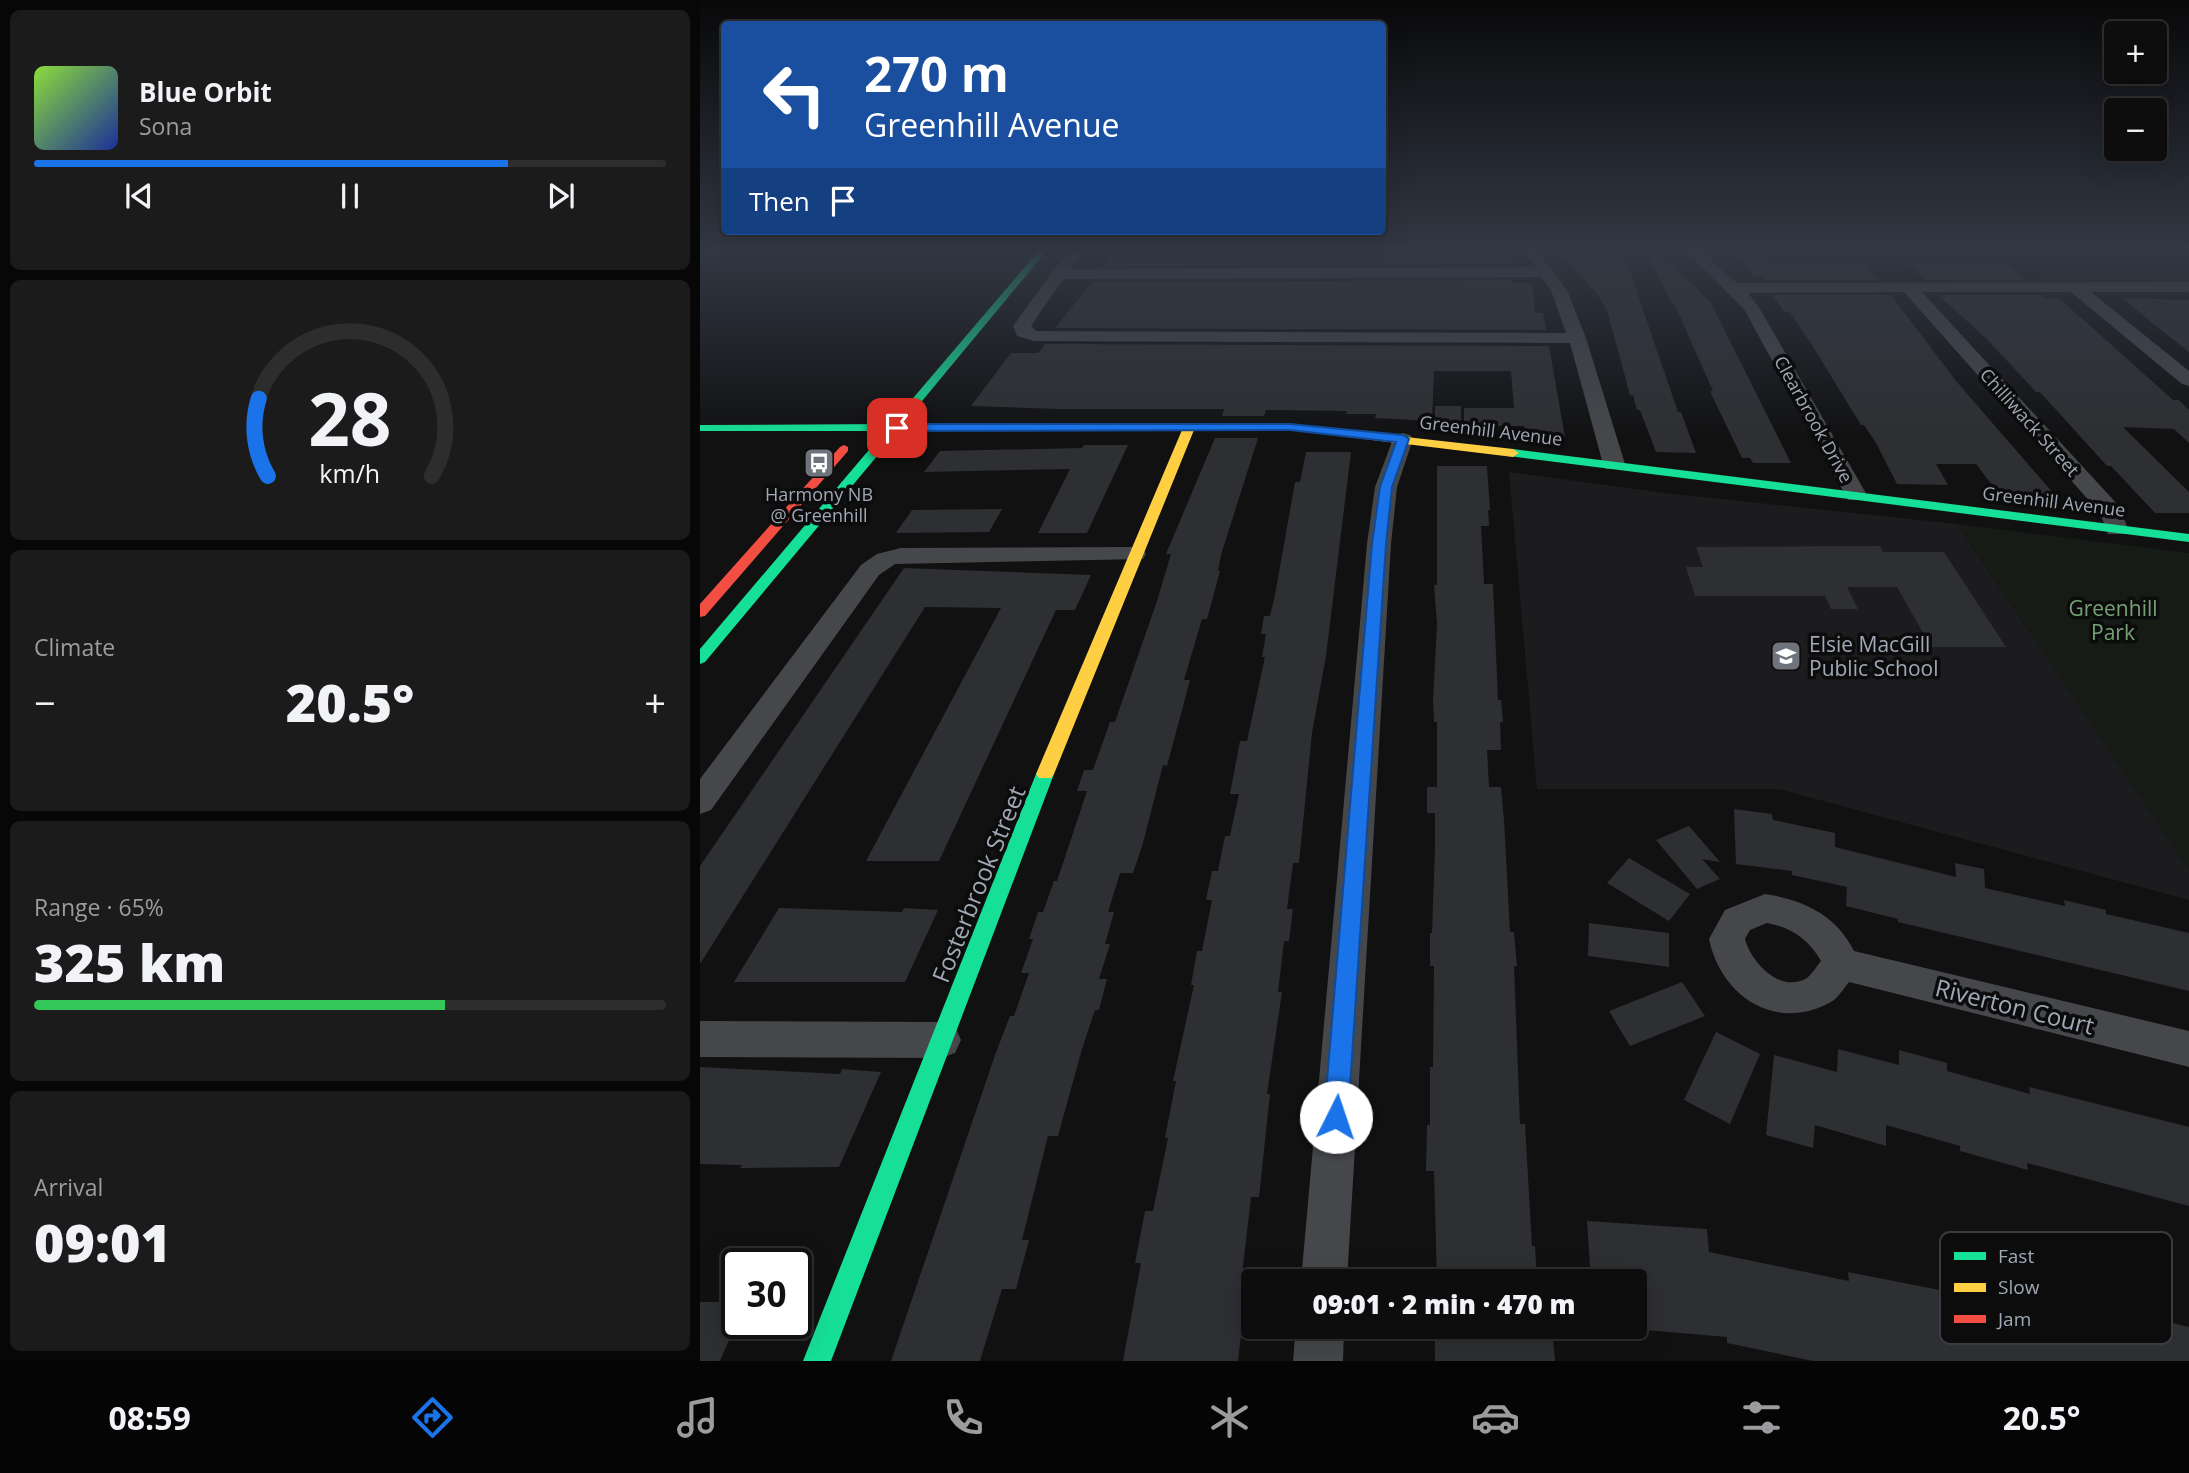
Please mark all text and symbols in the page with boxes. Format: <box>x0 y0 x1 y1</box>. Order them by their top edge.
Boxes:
map controls <box>2104 21 2167 161</box>
button: + <box>2104 21 2167 84</box>
text: 270 m <box>864 40 1009 106</box>
icon: left <box>749 49 840 140</box>
text: Blue Orbit <box>139 74 272 110</box>
button: − <box>2104 98 2167 161</box>
text: Greenhill Avenue <box>864 103 1119 146</box>
text: Sona <box>139 110 192 142</box>
icon: previous <box>120 177 158 215</box>
icon: pause <box>331 177 369 215</box>
icon: next <box>542 177 580 215</box>
icon: arrive <box>824 182 862 220</box>
text: Then <box>749 183 810 219</box>
street label: Clearbrook Drive <box>1769 351 1859 487</box>
street label: Chilliwack Street <box>1975 363 2085 481</box>
text: 28 <box>308 369 392 468</box>
pin <box>867 398 927 458</box>
icon: arrive <box>878 409 916 447</box>
street label: Greenhill Avenue <box>1418 409 1564 451</box>
bus stop icon: Harmony NB @ Greenhill <box>802 446 836 480</box>
text: km/h <box>320 456 380 490</box>
street label: Greenhill Avenue <box>1981 480 2127 522</box>
place label: Harmony NB @ Greenhill <box>765 482 873 527</box>
park label: Greenhill Park <box>2068 594 2158 646</box>
place label: Elsie MacGill Public School <box>1809 630 1939 682</box>
text: Climate <box>34 631 115 663</box>
school or university icon: Elsie MacGill Public School <box>1769 639 1803 673</box>
text: 20.5° <box>286 666 414 737</box>
text: − <box>34 676 56 728</box>
text: + <box>644 676 666 728</box>
street label: Fosterbrook Street <box>923 781 1033 987</box>
text: Range · 65% <box>34 891 164 923</box>
text: 325 km <box>34 926 225 997</box>
street label: Riverton Court <box>1932 970 2098 1042</box>
position arrow <box>1299 1080 1373 1154</box>
text: Arrival <box>34 1171 103 1203</box>
text: 09:01 <box>34 1206 171 1277</box>
legend <box>1940 1232 2172 1344</box>
text: Fast <box>1998 1243 2034 1269</box>
speed limit sign: 30 <box>721 1248 812 1339</box>
text: Slow <box>1998 1274 2040 1300</box>
text: 09:01 · 2 min · 470 m <box>1313 1286 1575 1322</box>
text: Jam <box>1996 1306 2031 1332</box>
icon: directions <box>408 1393 457 1442</box>
icon: music <box>673 1393 722 1442</box>
icon: phone <box>939 1393 988 1442</box>
icon: climate <box>1205 1393 1254 1442</box>
icon: car <box>1471 1393 1520 1442</box>
icon: filters <box>1737 1393 1786 1442</box>
text: 08:59 <box>108 1396 191 1439</box>
text: 20.5° <box>2003 1396 2080 1439</box>

